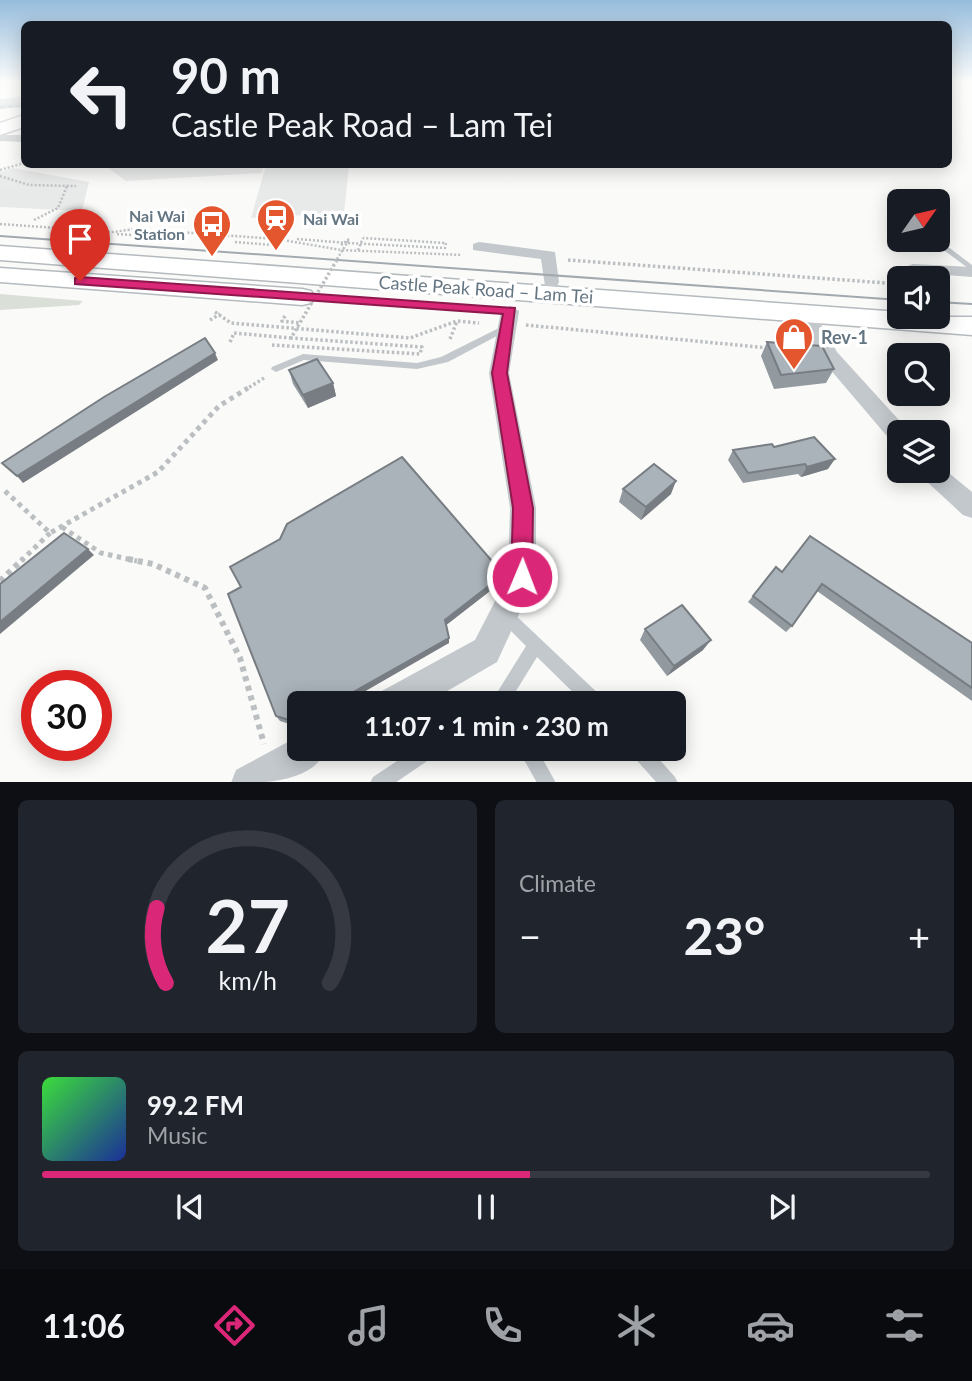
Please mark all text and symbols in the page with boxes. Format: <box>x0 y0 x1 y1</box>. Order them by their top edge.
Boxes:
text: 90 m <box>171 46 281 104</box>
icon: left <box>56 49 147 140</box>
text: Castle Peak Road – Lam Tei <box>171 105 553 144</box>
north arrow <box>887 189 950 252</box>
map controls <box>887 189 950 483</box>
station icon: Nai Wai <box>255 197 297 252</box>
bus stop icon: Nai Wai Station <box>191 203 233 258</box>
place label: Nai Wai Station <box>129 206 185 243</box>
pin <box>50 209 110 281</box>
place label: Nai Wai <box>303 209 359 228</box>
icon: arrive <box>61 220 99 258</box>
button: sound <box>887 266 950 329</box>
street label: Castle Peak Road – Lam Tei <box>378 271 594 307</box>
shop icon: Rev-1 <box>773 316 815 371</box>
place label: Rev-1 <box>821 326 868 348</box>
button: search <box>887 343 950 406</box>
button: layers <box>887 420 950 483</box>
position arrow <box>485 540 559 614</box>
speed limit sign: 30 <box>21 670 112 761</box>
text: 11:07 · 1 min · 230 m <box>364 710 609 742</box>
text: Climate <box>519 869 596 897</box>
text: 27 <box>205 881 290 969</box>
text: 23° <box>684 904 765 966</box>
text: − <box>519 913 541 959</box>
text: + <box>908 913 930 959</box>
text: km/h <box>218 964 277 994</box>
text: 99.2 FM <box>147 1089 244 1121</box>
text: Music <box>147 1121 207 1149</box>
icon: previous <box>171 1188 209 1226</box>
icon: pause <box>467 1188 505 1226</box>
icon: next <box>763 1188 801 1226</box>
icon: directions <box>210 1301 259 1350</box>
icon: music <box>344 1301 393 1350</box>
icon: phone <box>478 1301 527 1350</box>
icon: climate <box>612 1301 661 1350</box>
icon: car <box>746 1301 795 1350</box>
icon: filters <box>880 1301 929 1350</box>
text: 11:06 <box>43 1306 125 1345</box>

